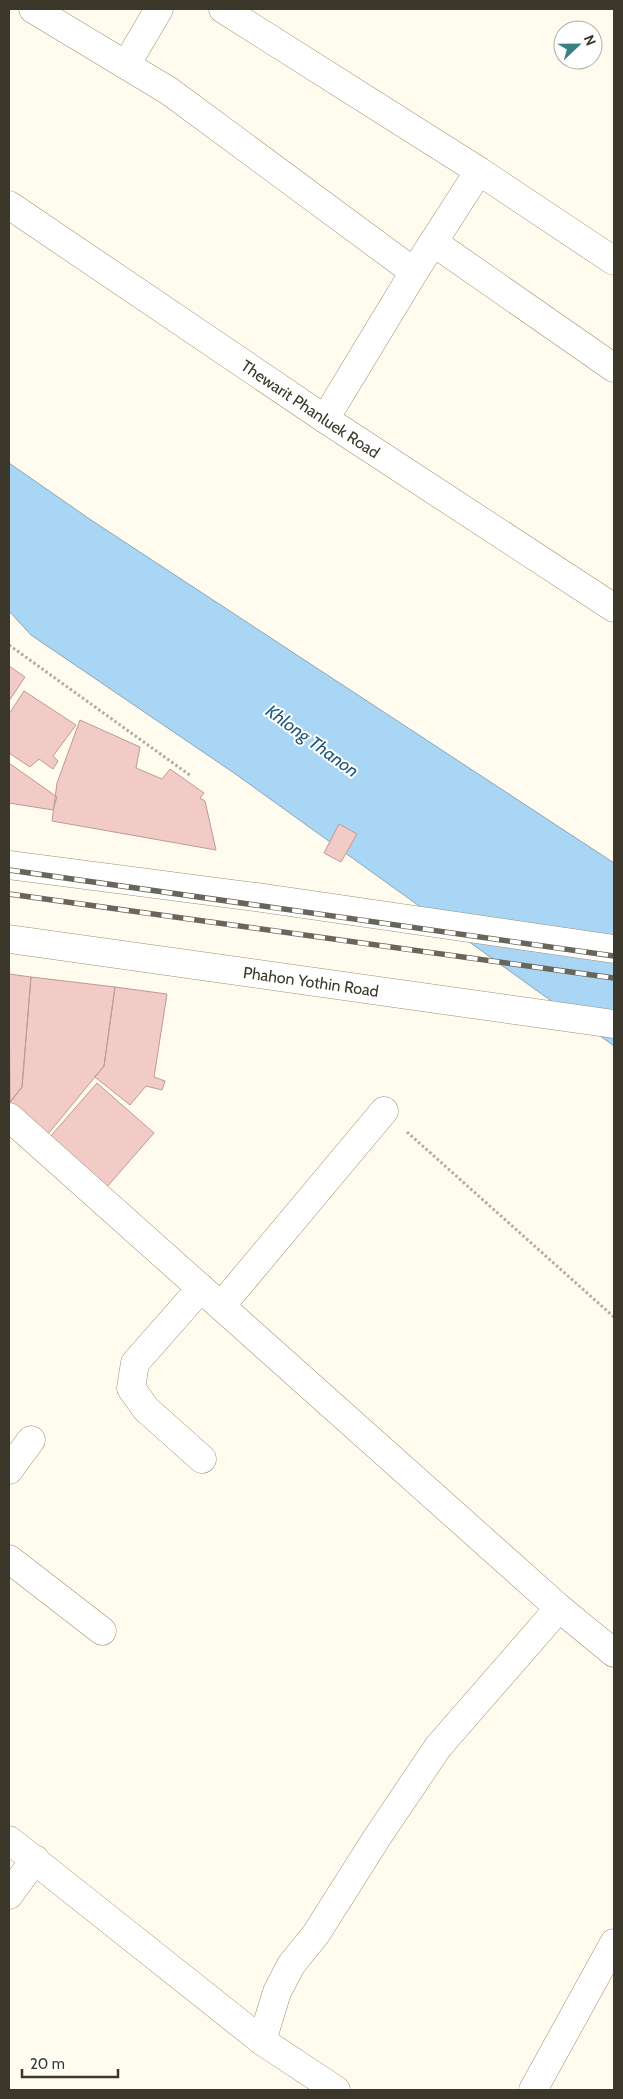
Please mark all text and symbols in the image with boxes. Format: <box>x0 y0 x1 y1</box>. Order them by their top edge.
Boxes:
north arrow <box>553 20 603 70</box>
text: N <box>580 32 600 48</box>
street label: Thewarit Phanluek Road <box>238 356 383 462</box>
water label: Khlong Thanon <box>261 700 363 782</box>
street label: Phahon Yothin Road <box>242 963 380 1001</box>
scale bar <box>22 2046 119 2078</box>
text: 20 m <box>30 2055 65 2073</box>

